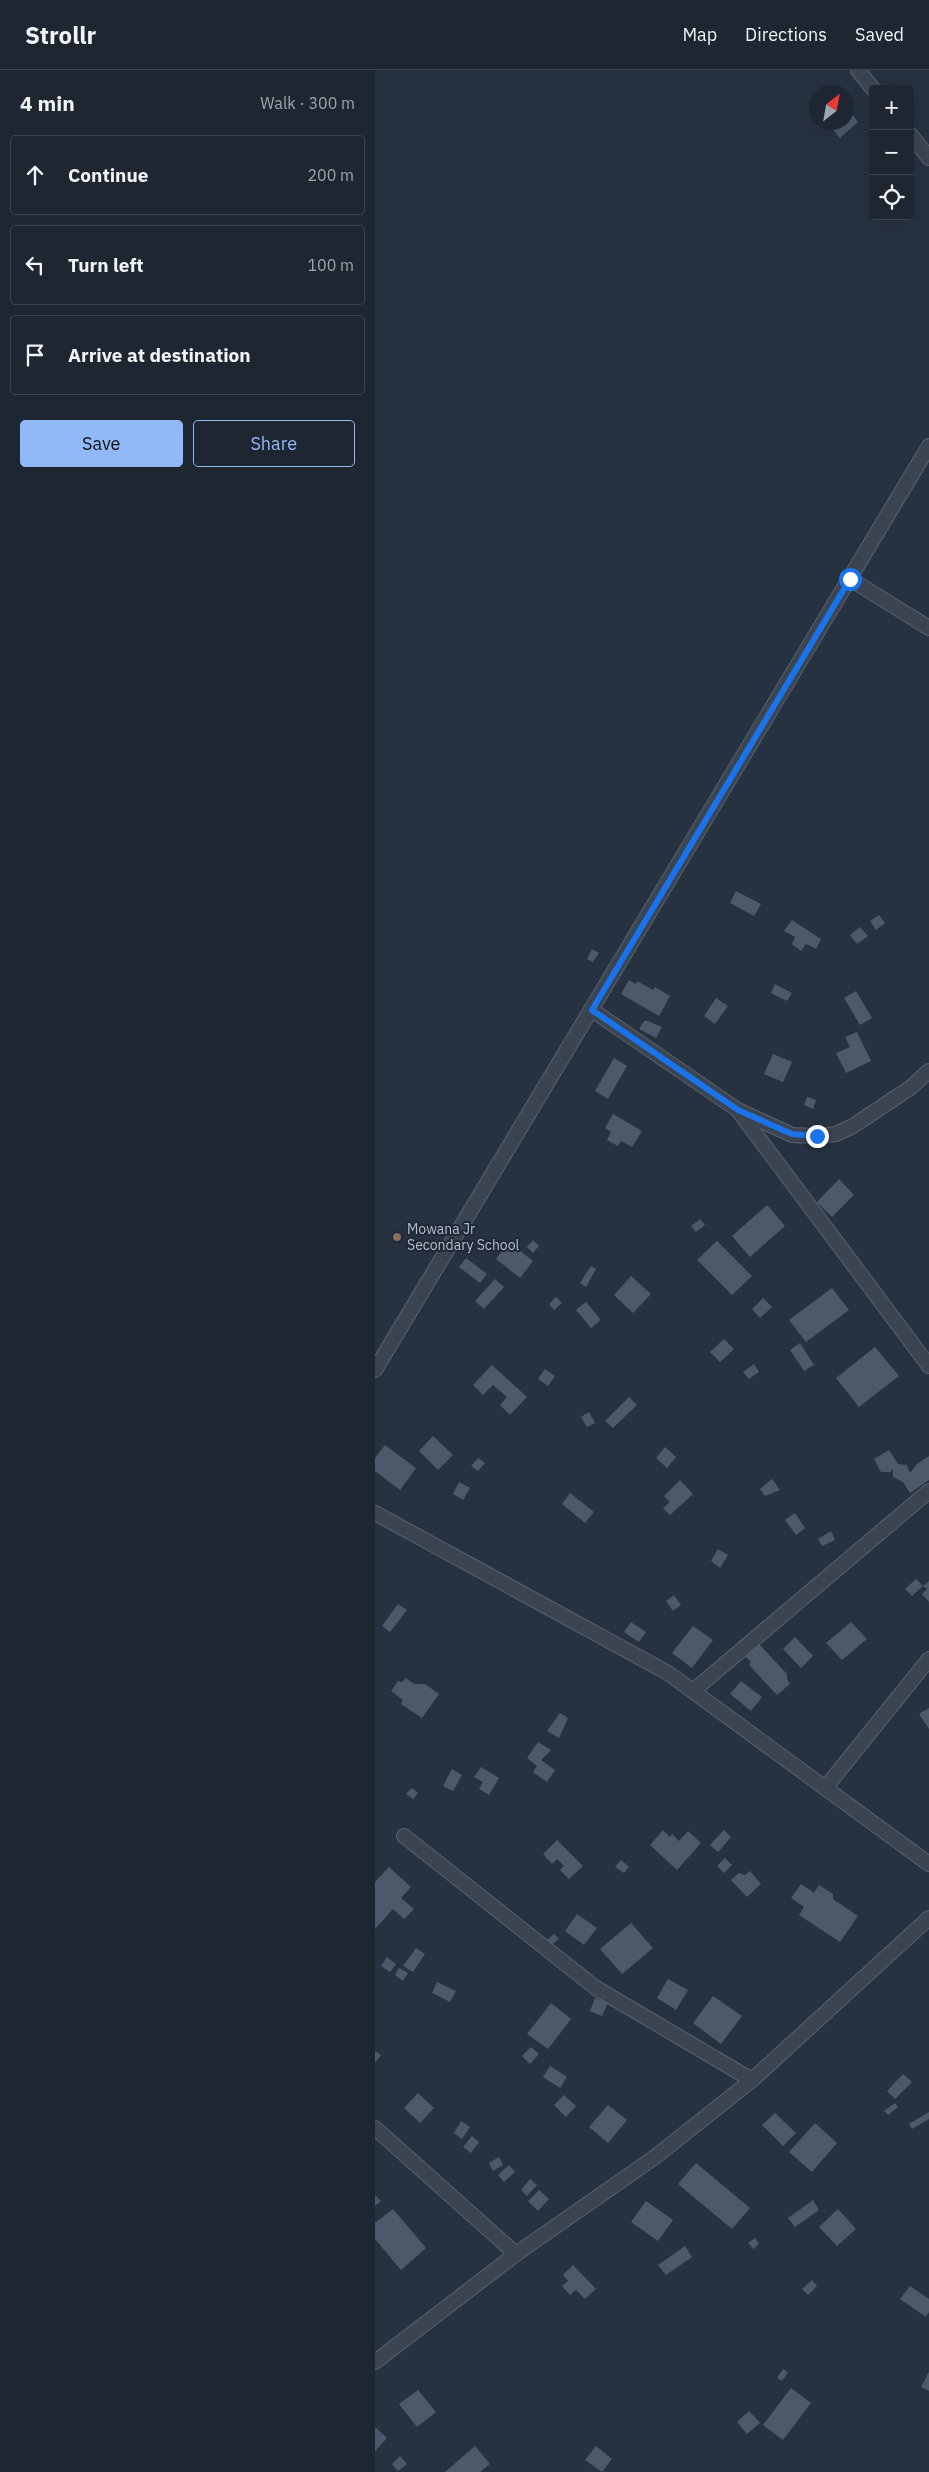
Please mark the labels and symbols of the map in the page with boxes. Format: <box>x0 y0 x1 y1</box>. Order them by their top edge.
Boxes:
north arrow <box>809 85 854 130</box>
route start <box>839 568 862 591</box>
route end <box>806 1125 829 1148</box>
place label: Mowana Jr Secondary School <box>407 1220 520 1254</box>
marker: Mowana Jr Secondary School <box>391 1231 403 1243</box>

